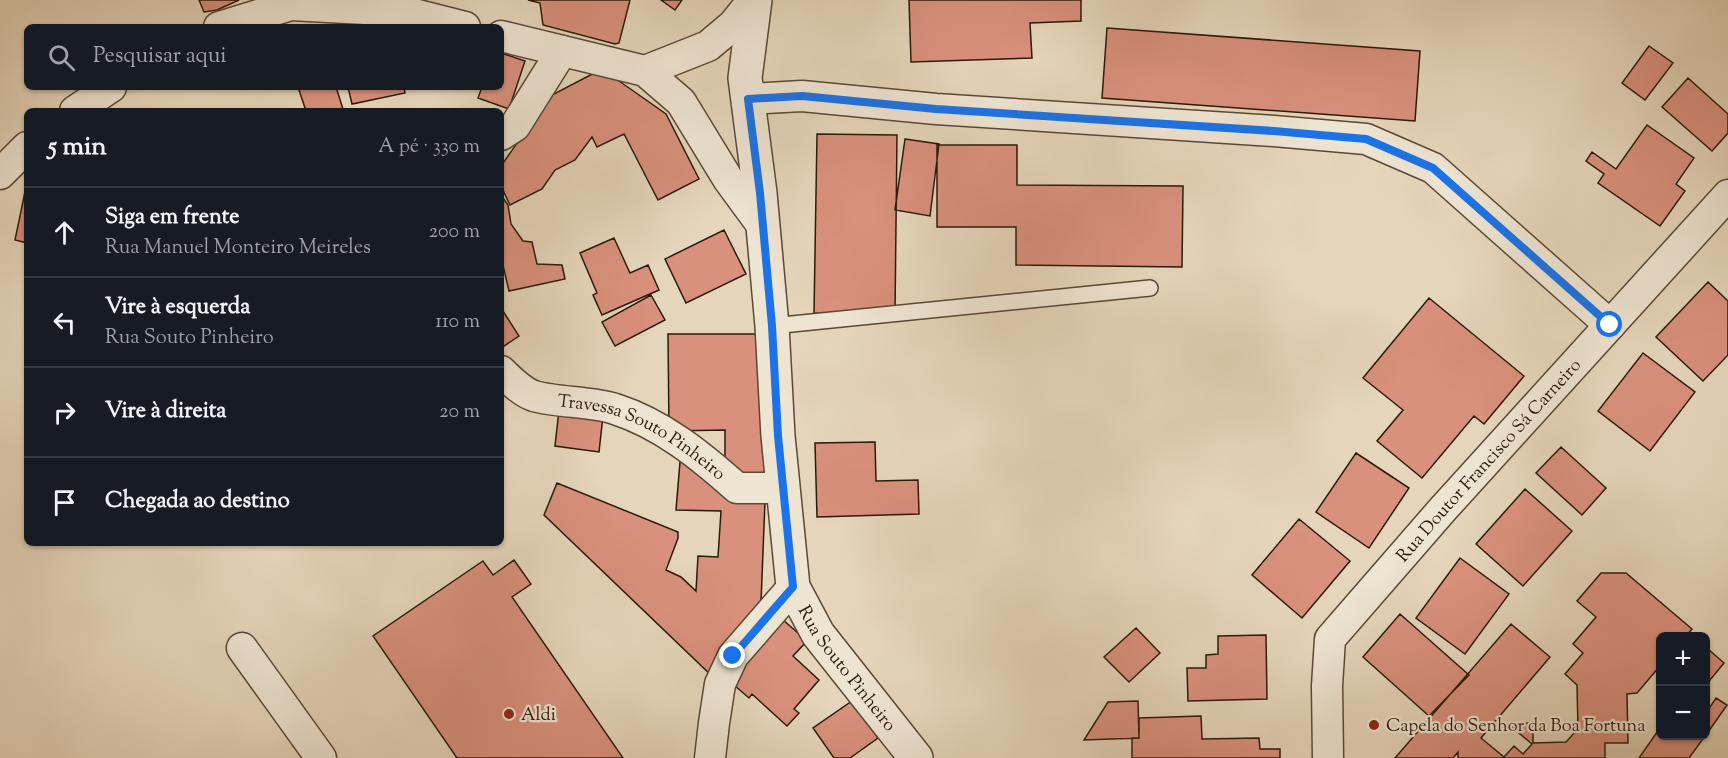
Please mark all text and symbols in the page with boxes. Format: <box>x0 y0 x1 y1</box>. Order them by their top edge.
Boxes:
search box <box>24 24 504 90</box>
icon: search <box>45 41 78 74</box>
text: Pesquisar aqui <box>93 41 227 73</box>
text: 5 min <box>48 129 107 166</box>
text: A pé · 330 m <box>378 133 480 162</box>
text: Siga em frente <box>105 202 240 234</box>
icon: ahead <box>48 216 81 249</box>
text: 200 m <box>429 218 480 247</box>
text: Rua Manuel Monteiro Meireles <box>105 234 371 263</box>
text: Vire à esquerda <box>105 292 250 324</box>
icon: left <box>48 306 81 339</box>
text: 110 m <box>435 308 480 337</box>
route start <box>1596 311 1622 337</box>
text: Rua Souto Pinheiro <box>105 324 274 353</box>
street label: Rua Doutor Francisco Sá Carneiro <box>1391 354 1588 569</box>
street label: Travessa Souto Pinheiro <box>556 389 731 488</box>
icon: right <box>48 396 81 429</box>
text: Vire à direita <box>105 396 227 428</box>
text: 20 m <box>439 398 480 427</box>
icon: arrive <box>48 486 81 519</box>
text: Chegada ao destino <box>105 486 290 518</box>
street label: Rua Souto Pinheiro <box>790 601 902 738</box>
map controls <box>1656 632 1710 740</box>
button: + <box>1656 632 1710 686</box>
route end <box>719 642 745 668</box>
button: − <box>1656 686 1710 740</box>
place label: Aldi <box>521 703 556 729</box>
marker: Aldi <box>502 707 516 721</box>
place label: Capela do Senhor da Boa Fortuna <box>1386 714 1645 740</box>
marker: Capela do Senhor da Boa Fortuna <box>1367 718 1381 732</box>

